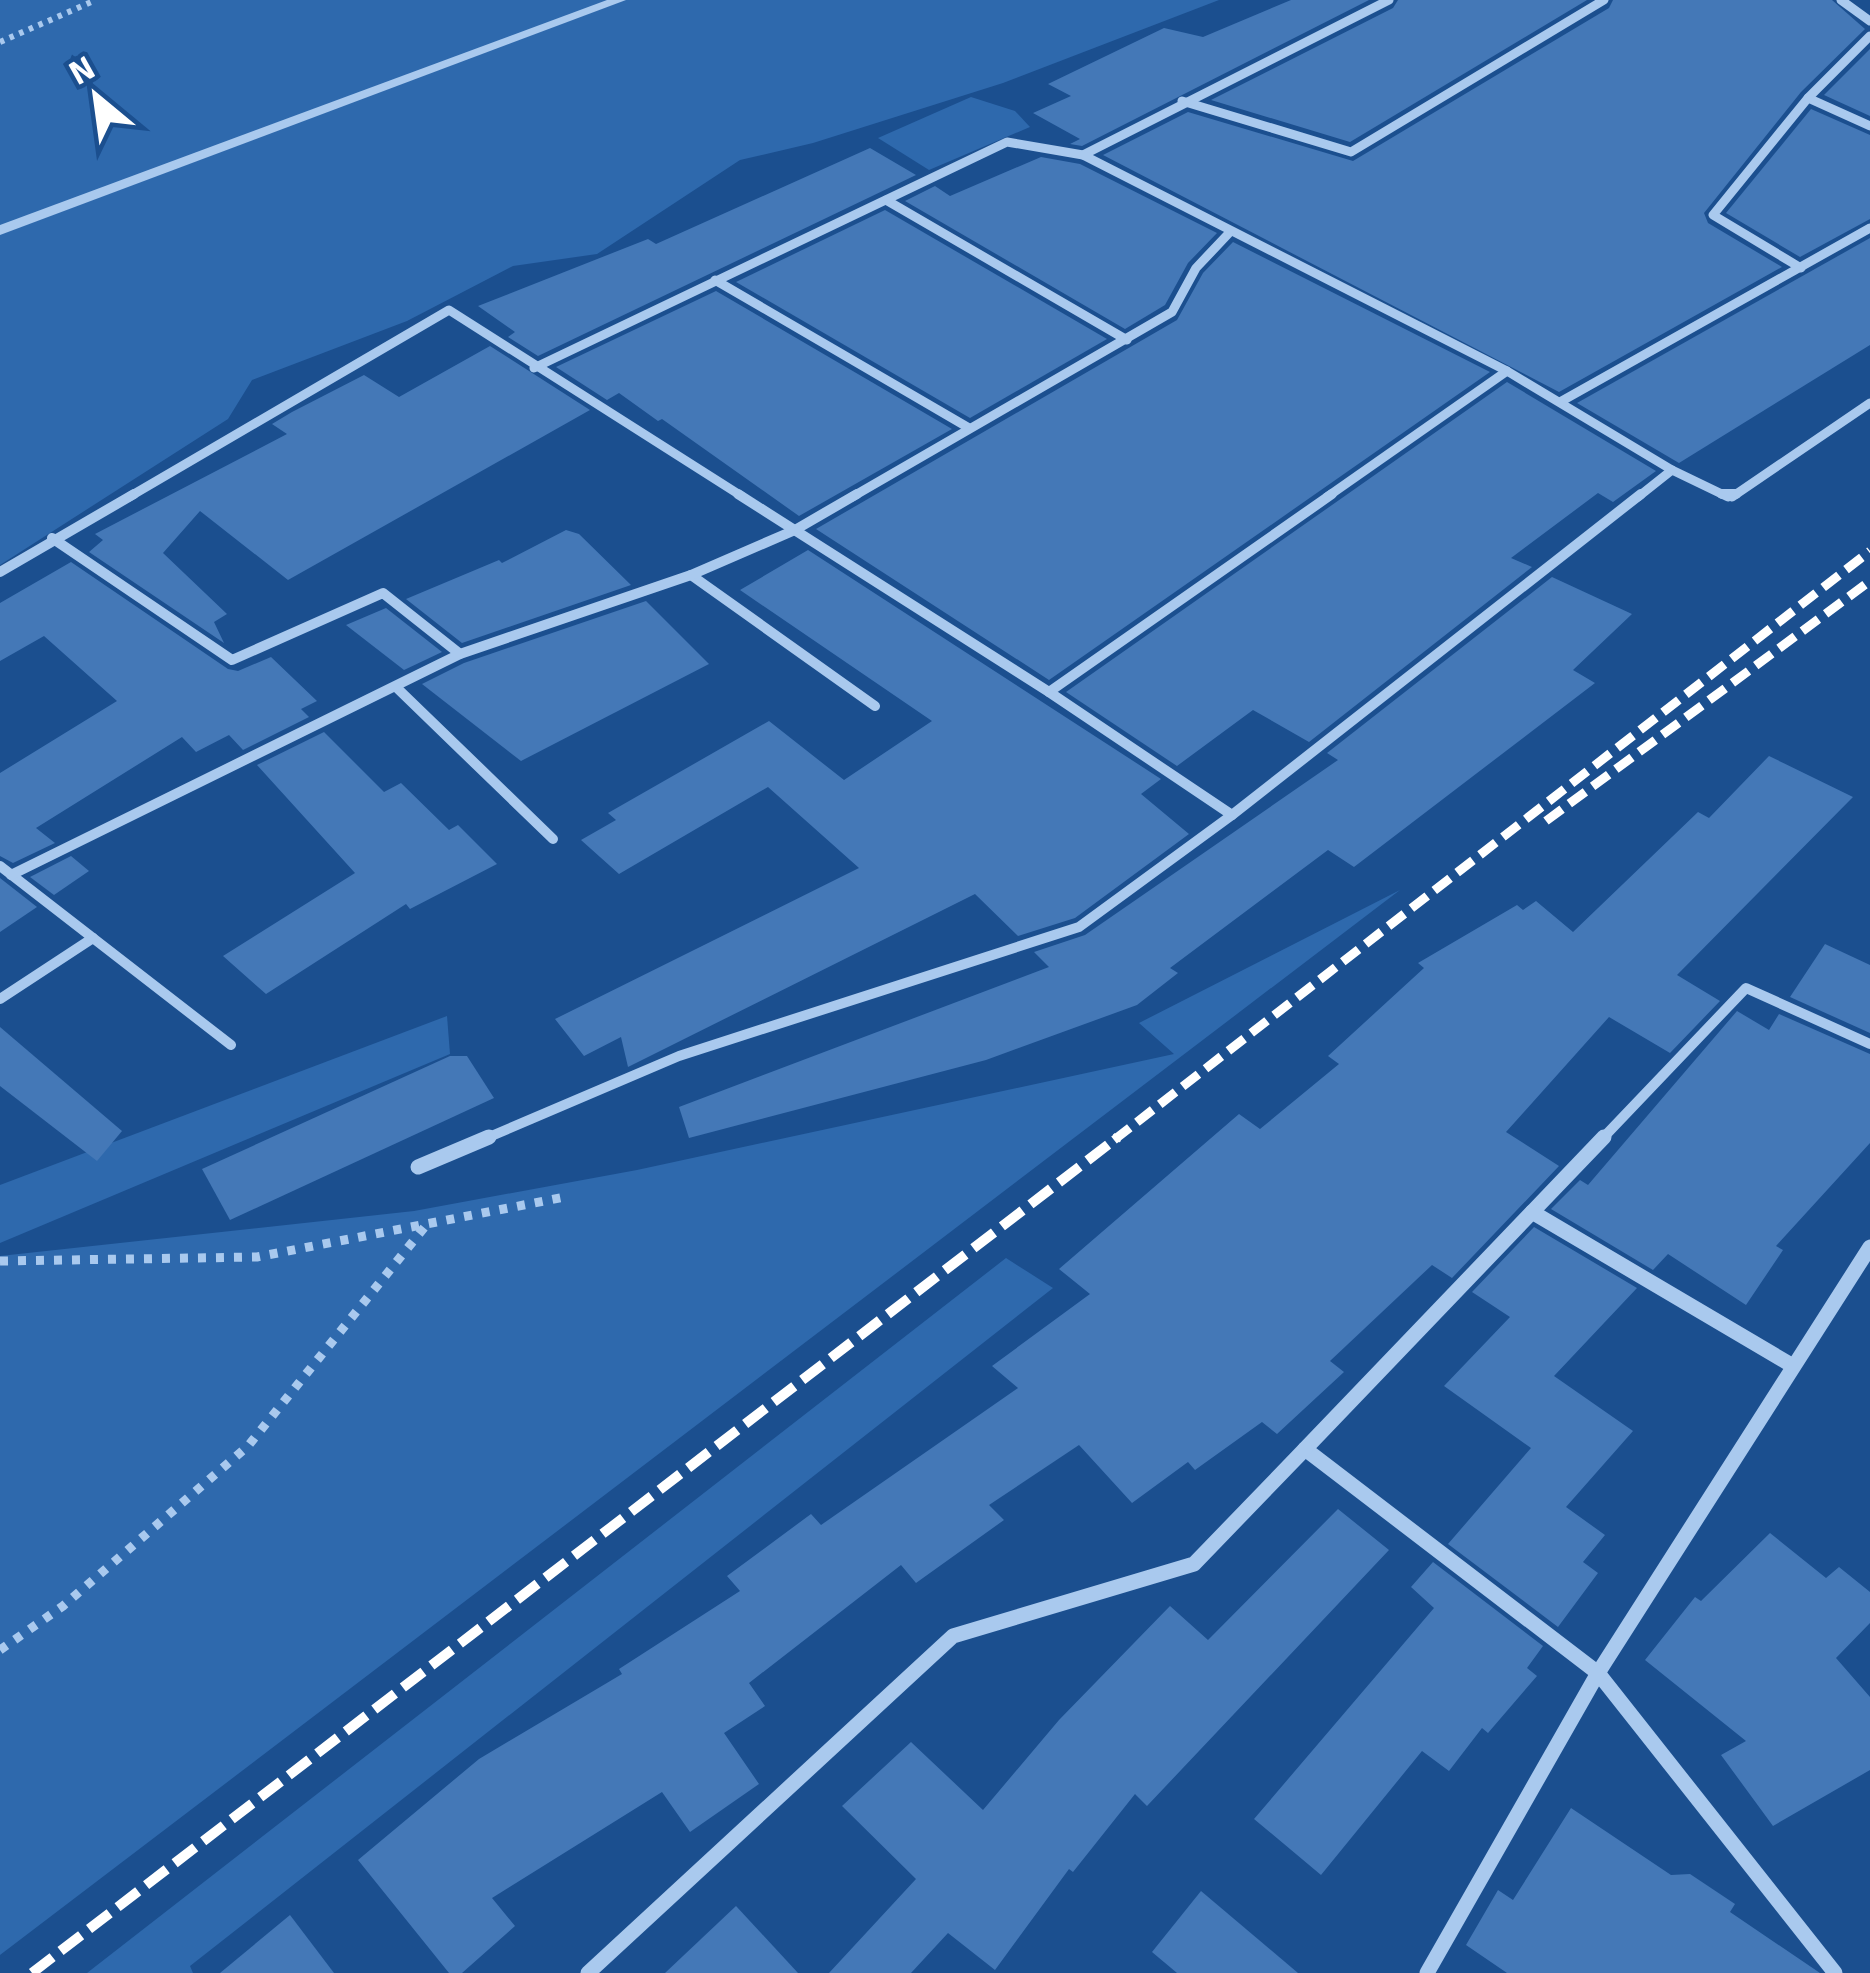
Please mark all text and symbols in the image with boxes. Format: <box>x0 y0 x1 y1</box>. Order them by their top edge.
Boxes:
north arrow <box>36 36 156 156</box>
text: N <box>62 48 102 95</box>

